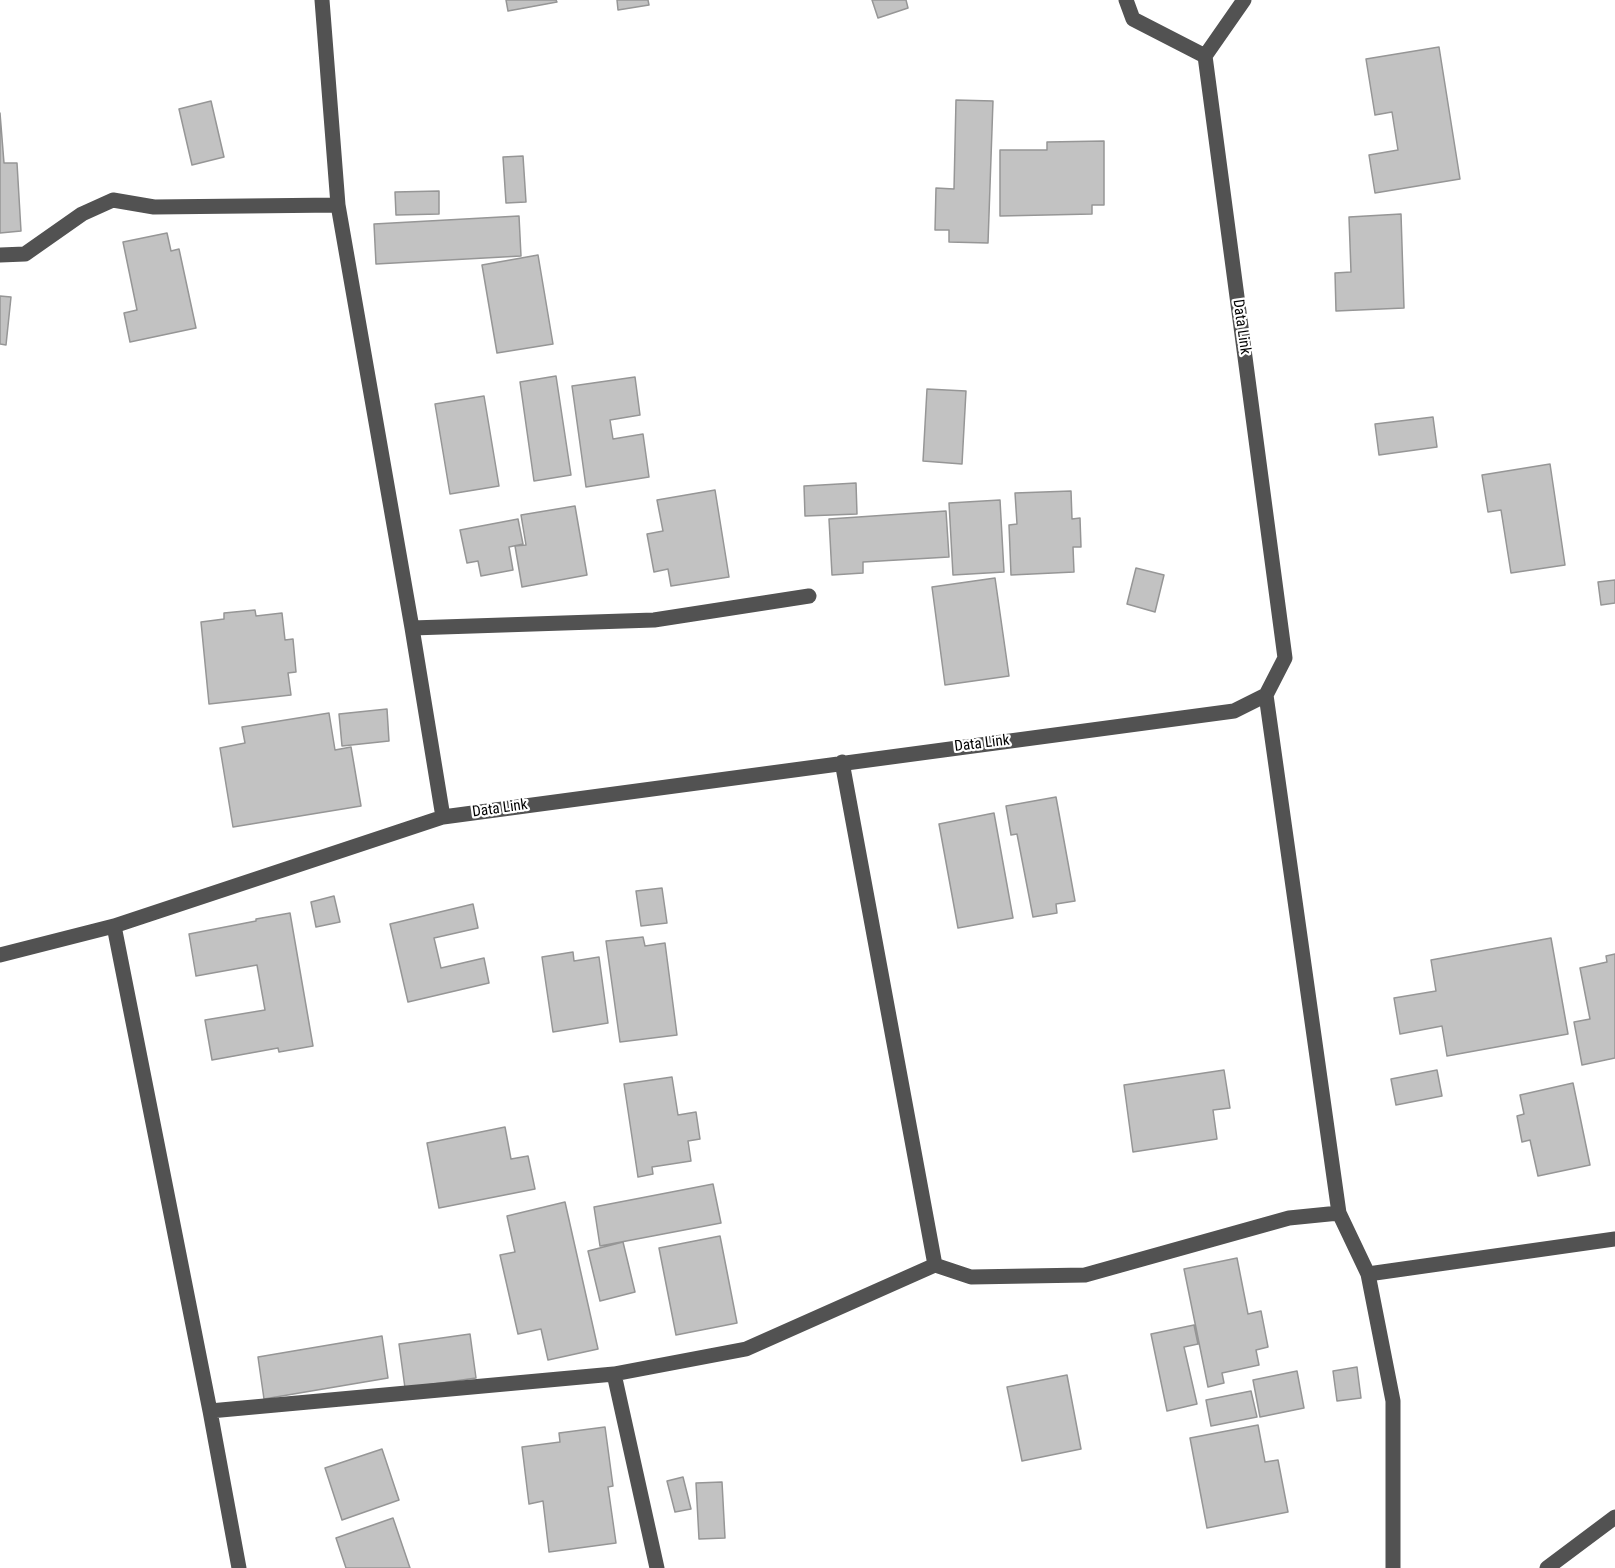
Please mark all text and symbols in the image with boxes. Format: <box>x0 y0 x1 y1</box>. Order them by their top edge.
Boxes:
street label: Data Link <box>1228 298 1254 356</box>
street label: Data Link <box>953 732 1011 756</box>
street label: Data Link <box>471 796 529 822</box>

